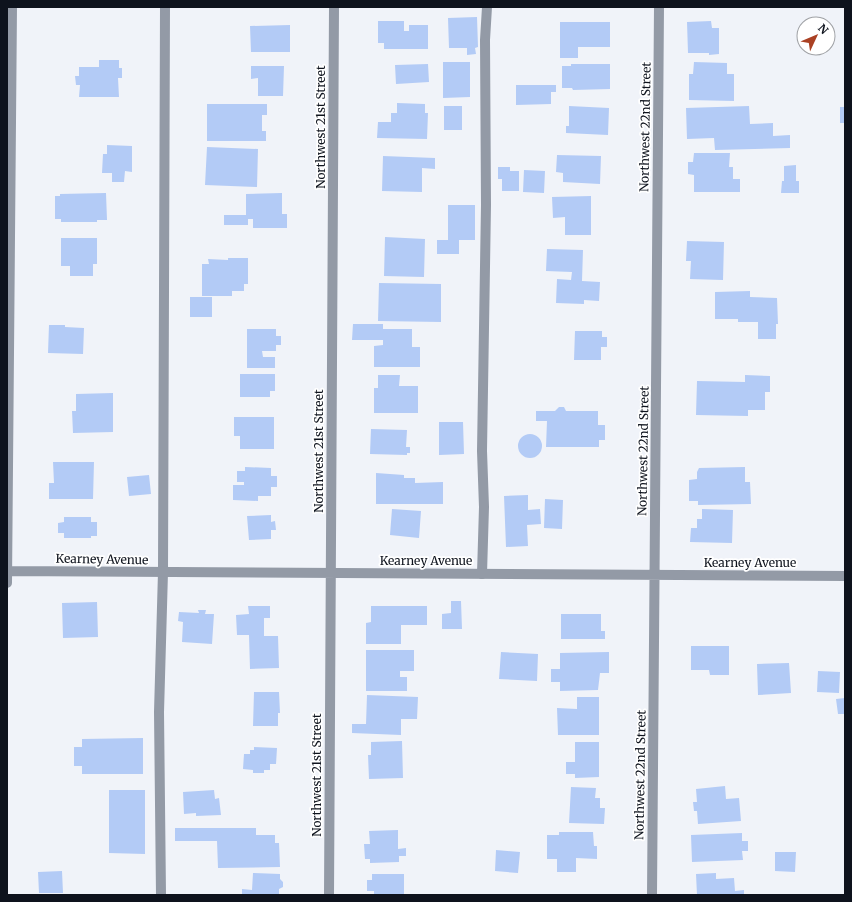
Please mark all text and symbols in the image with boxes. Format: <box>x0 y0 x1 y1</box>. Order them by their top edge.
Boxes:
north arrow <box>796 16 836 56</box>
text: N <box>815 21 831 37</box>
street label: Northwest 22nd Street <box>636 62 654 192</box>
street label: Northwest 21st Street <box>313 65 328 189</box>
street label: Northwest 22nd Street <box>634 386 652 516</box>
street label: Northwest 21st Street <box>311 389 326 513</box>
street label: Kearney Avenue <box>56 551 148 567</box>
street label: Kearney Avenue <box>380 553 472 568</box>
street label: Kearney Avenue <box>704 555 796 570</box>
street label: Northwest 22nd Street <box>631 710 649 840</box>
street label: Northwest 21st Street <box>309 713 324 837</box>

